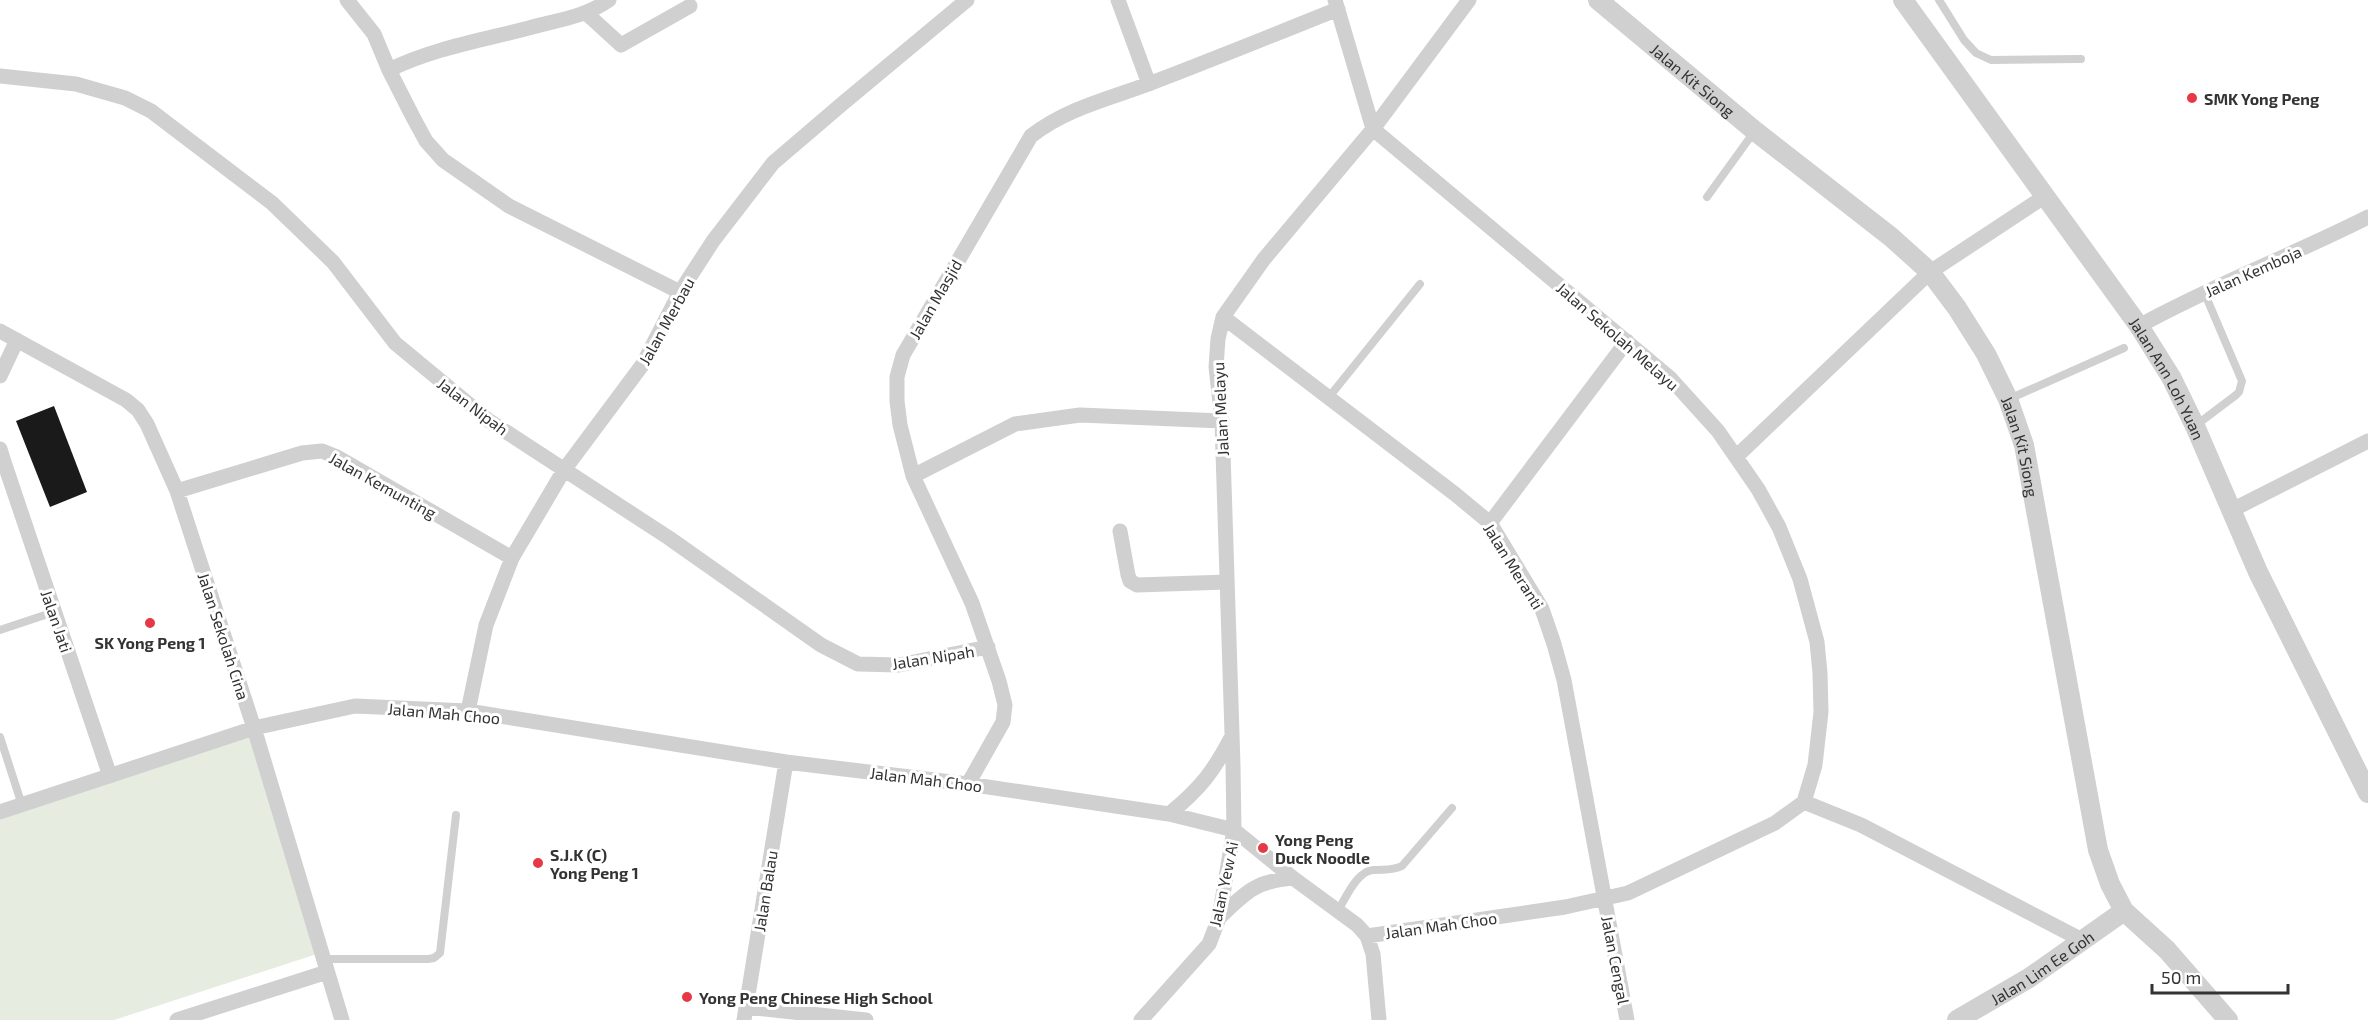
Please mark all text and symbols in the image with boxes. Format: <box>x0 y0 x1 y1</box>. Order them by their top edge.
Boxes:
street label: Jalan Kit Siong <box>1647 39 1739 120</box>
place label: SMK Yong Peng <box>2204 89 2320 108</box>
marker: SMK Yong Peng <box>2185 91 2199 105</box>
street label: Jalan Kemboja <box>2202 241 2305 302</box>
street label: Jalan Masjid <box>905 256 966 343</box>
street label: Jalan Merbau <box>634 274 698 368</box>
street label: Jalan Sekolah Melayu <box>1553 278 1683 394</box>
street label: Jalan Ann Loh Yuan <box>2126 313 2209 442</box>
street label: Jalan Melayu <box>1208 361 1232 457</box>
street label: Jalan Nipah <box>434 373 512 439</box>
street label: Jalan Kit Siong <box>1998 392 2043 498</box>
street label: Jalan Kemunting <box>326 448 440 522</box>
street label: Jalan Meranti <box>1480 519 1548 613</box>
street label: Jalan Sekolah Cina <box>194 570 254 702</box>
street label: Jalan Jati <box>38 587 76 655</box>
marker: SK Yong Peng 1 <box>143 616 157 630</box>
place label: SK Yong Peng 1 <box>95 633 205 652</box>
street label: Jalan Nipah <box>890 641 976 673</box>
street label: Jalan Mah Choo <box>387 699 501 727</box>
street label: Jalan Mah Choo <box>869 763 983 795</box>
place label: Yong Peng Duck Noodle <box>1275 830 1370 867</box>
street label: Jalan Yew Ai <box>1205 840 1241 928</box>
marker: Yong Peng Duck Noodle <box>1256 841 1270 855</box>
place label: S.J.K (C) Yong Peng 1 <box>550 845 639 882</box>
street label: Jalan Balau <box>749 849 781 933</box>
marker: S.J.K (C) Yong Peng 1 <box>531 856 545 870</box>
street label: Jalan Mah Choo <box>1384 908 1498 942</box>
street label: Jalan Cengal <box>1598 914 1634 1006</box>
street label: Jalan Lim Ee Goh <box>1987 926 2097 1008</box>
scale bar <box>2152 957 2288 995</box>
text: 50 m <box>2161 966 2201 988</box>
place label: Yong Peng Chinese High School <box>699 988 934 1007</box>
marker: Yong Peng Chinese High School <box>680 990 694 1004</box>

